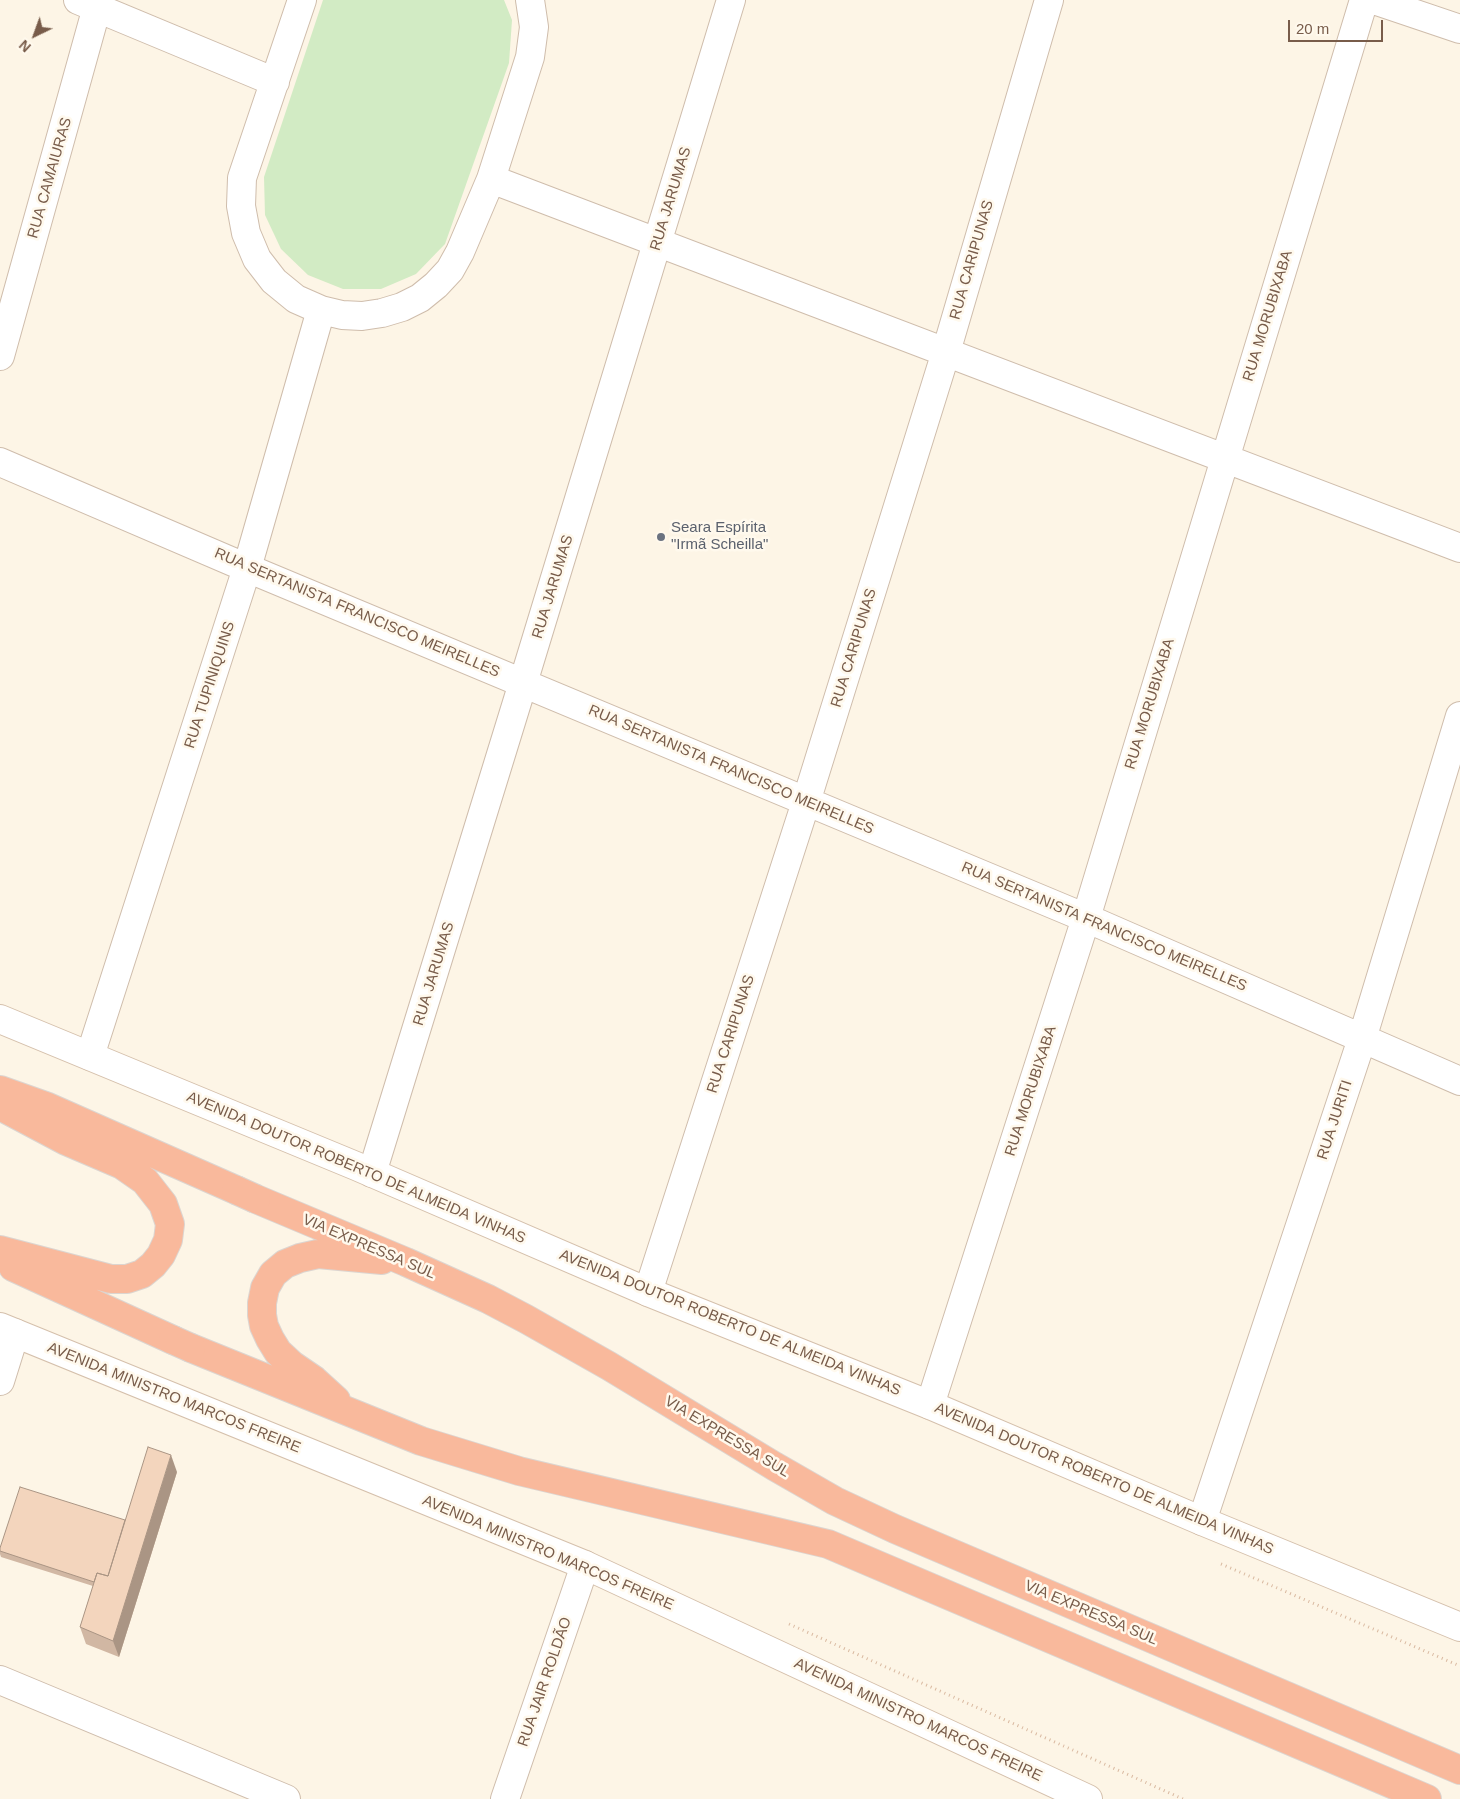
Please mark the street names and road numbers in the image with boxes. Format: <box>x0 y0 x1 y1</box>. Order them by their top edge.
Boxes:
street label: RUA CAMAIURAS <box>24 115 76 241</box>
street label: RUA JARUMAS <box>647 145 695 253</box>
street label: RUA CARIPUNAS <box>946 198 998 322</box>
street label: RUA MORUBIXABA <box>1240 248 1296 384</box>
street label: RUA JARUMAS <box>529 533 577 641</box>
street label: RUA SERTANISTA FRANCISCO MEIRELLES <box>212 544 502 682</box>
street label: RUA CARIPUNAS <box>827 586 881 710</box>
street label: RUA TUPINIQUINS <box>181 619 239 751</box>
street label: RUA MORUBIXABA <box>1122 636 1178 772</box>
street label: RUA SERTANISTA FRANCISCO MEIRELLES <box>586 701 876 839</box>
street label: RUA SERTANISTA FRANCISCO MEIRELLES <box>959 858 1249 996</box>
street label: RUA JARUMAS <box>410 920 458 1028</box>
street label: RUA CARIPUNAS <box>703 973 759 1095</box>
street label: RUA MORUBIXABA <box>1001 1024 1061 1158</box>
street label: RUA JURITI <box>1314 1078 1356 1162</box>
street label: AVENIDA DOUTOR ROBERTO DE ALMEIDA VINHAS <box>184 1088 528 1248</box>
street label: VIA EXPRESSA SUL <box>300 1211 438 1283</box>
street label: AVENIDA DOUTOR ROBERTO DE ALMEIDA VINHAS <box>557 1246 903 1400</box>
street label: AVENIDA MINISTRO MARCOS FREIRE <box>45 1339 303 1457</box>
street label: VIA EXPRESSA SUL <box>661 1393 793 1481</box>
street label: AVENIDA DOUTOR ROBERTO DE ALMEIDA VINHAS <box>932 1399 1276 1559</box>
street label: AVENIDA MINISTRO MARCOS FREIRE <box>420 1492 676 1614</box>
street label: VIA EXPRESSA SUL <box>1022 1577 1160 1649</box>
street label: RUA JAIR ROLDÃO <box>514 1615 576 1749</box>
street label: AVENIDA MINISTRO MARCOS FREIRE <box>791 1654 1045 1786</box>

